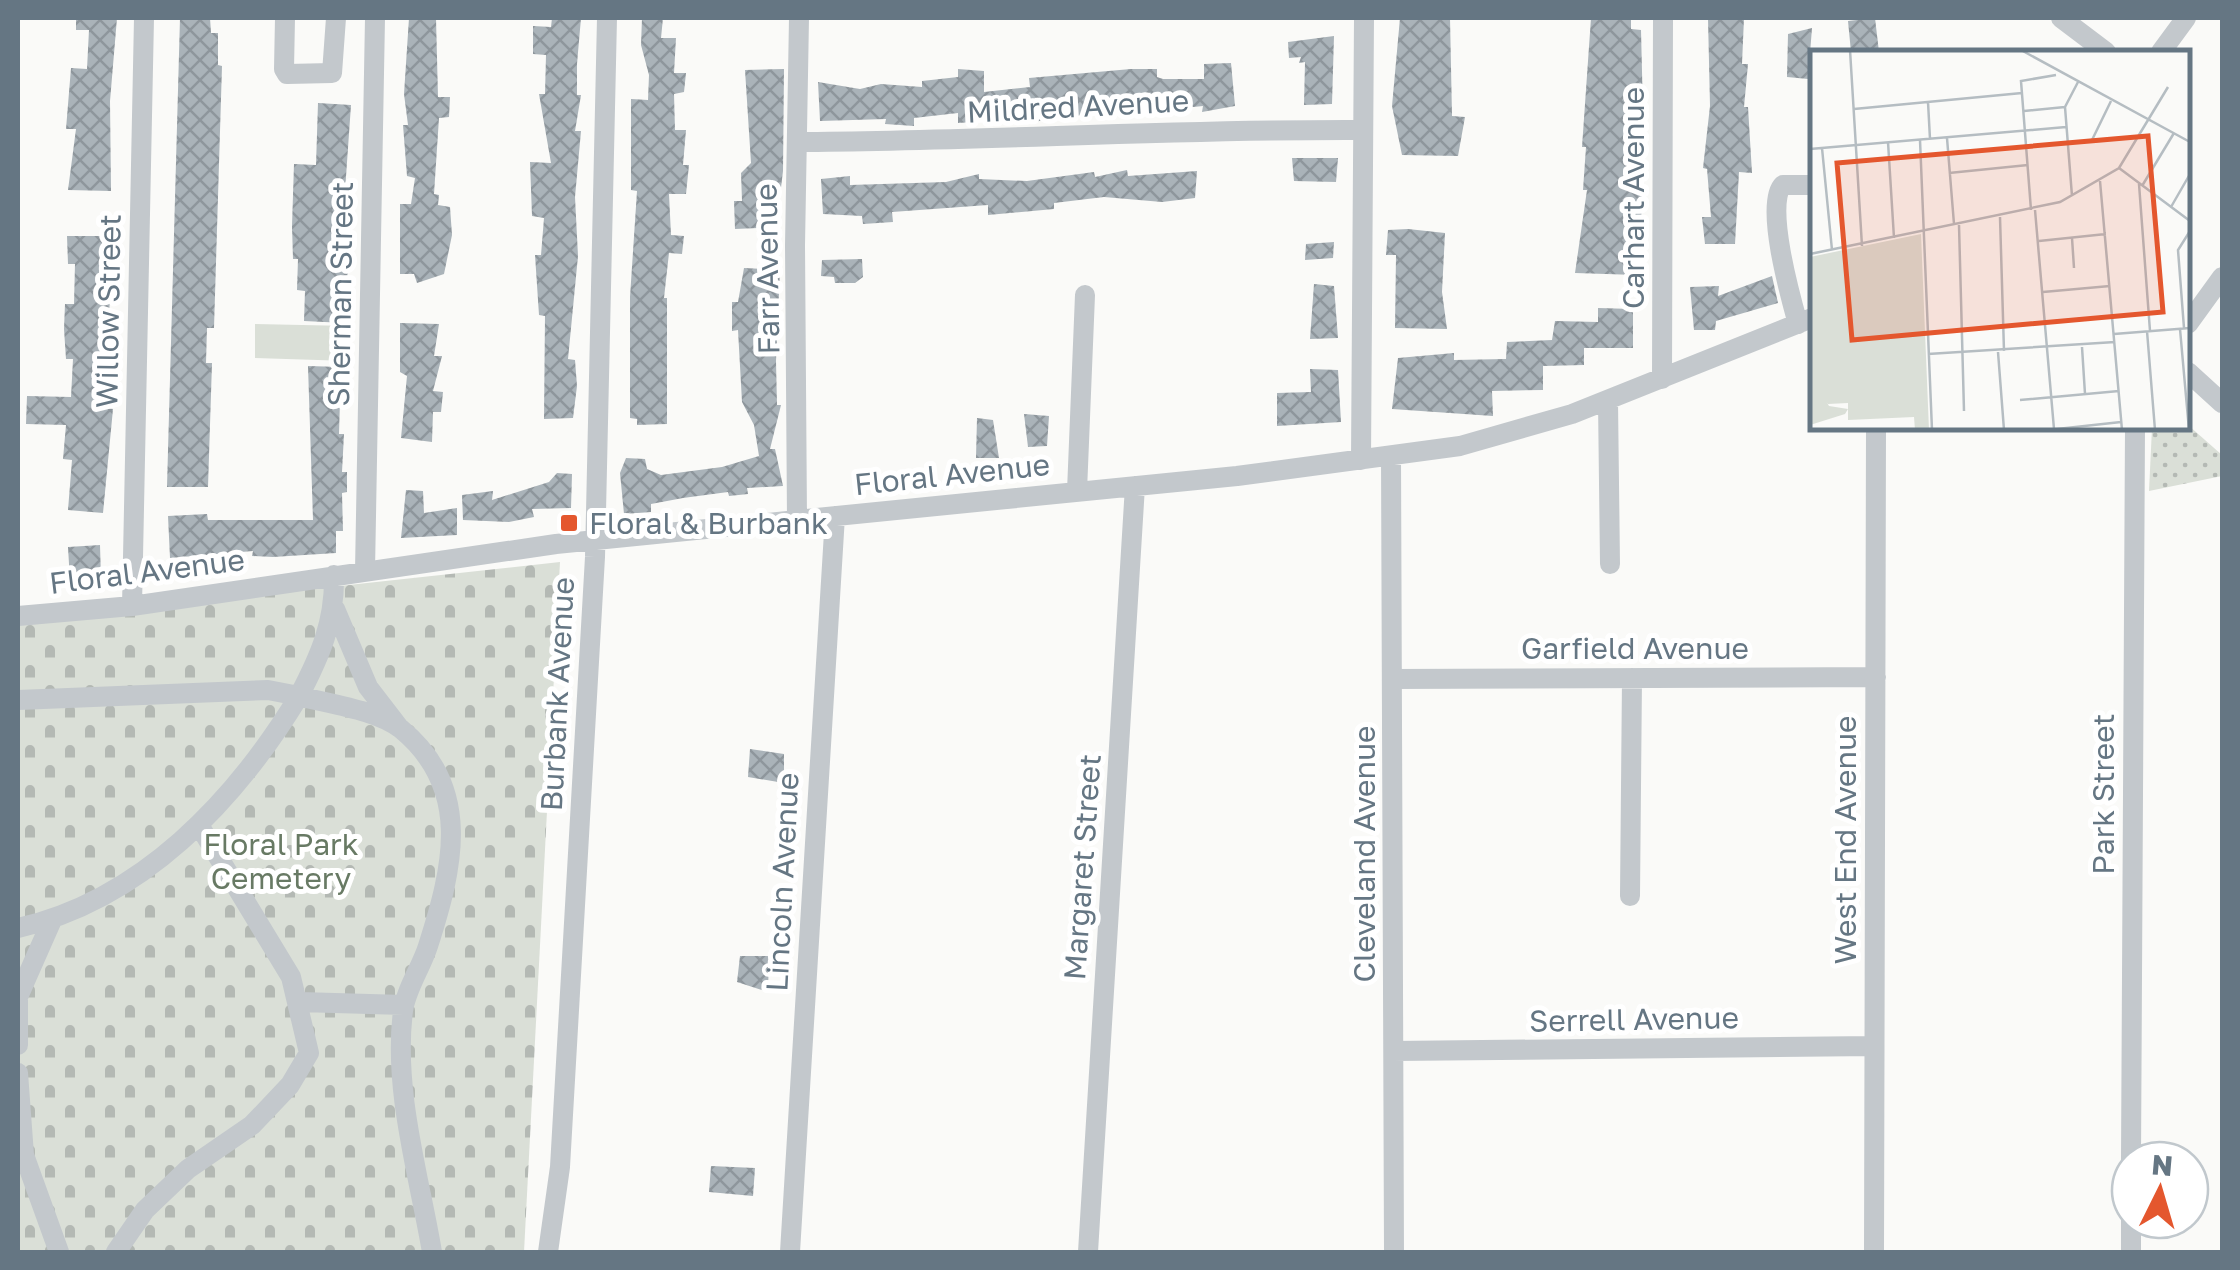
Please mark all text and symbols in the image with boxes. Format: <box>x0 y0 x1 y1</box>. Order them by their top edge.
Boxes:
inset map <box>1810 50 2190 430</box>
street label: Mildred Avenue <box>966 82 1190 130</box>
street label: Carhart Avenue <box>1615 87 1651 309</box>
street label: Sherman Street <box>320 181 360 407</box>
street label: Farr Avenue <box>748 183 786 355</box>
street label: Willow Street <box>88 214 128 408</box>
street label: Floral Avenue <box>852 446 1052 502</box>
place label: Floral & Burbank <box>589 505 828 541</box>
marker: Floral & Burbank <box>558 512 580 534</box>
street label: Floral Avenue <box>47 541 247 601</box>
street label: Burbank Avenue <box>533 576 581 812</box>
street label: Garfield Avenue <box>1521 630 1749 666</box>
street label: Park Street <box>2085 713 2121 875</box>
street label: West End Avenue <box>1827 716 1863 965</box>
street label: Cleveland Avenue <box>1346 726 1382 982</box>
street label: Margaret Street <box>1056 753 1108 981</box>
street label: Lincoln Avenue <box>758 772 806 992</box>
park label: Floral Park Cemetery <box>203 826 359 896</box>
street label: Serrell Avenue <box>1529 999 1739 1039</box>
north arrow <box>2110 1140 2210 1240</box>
text: N <box>2150 1147 2174 1182</box>

